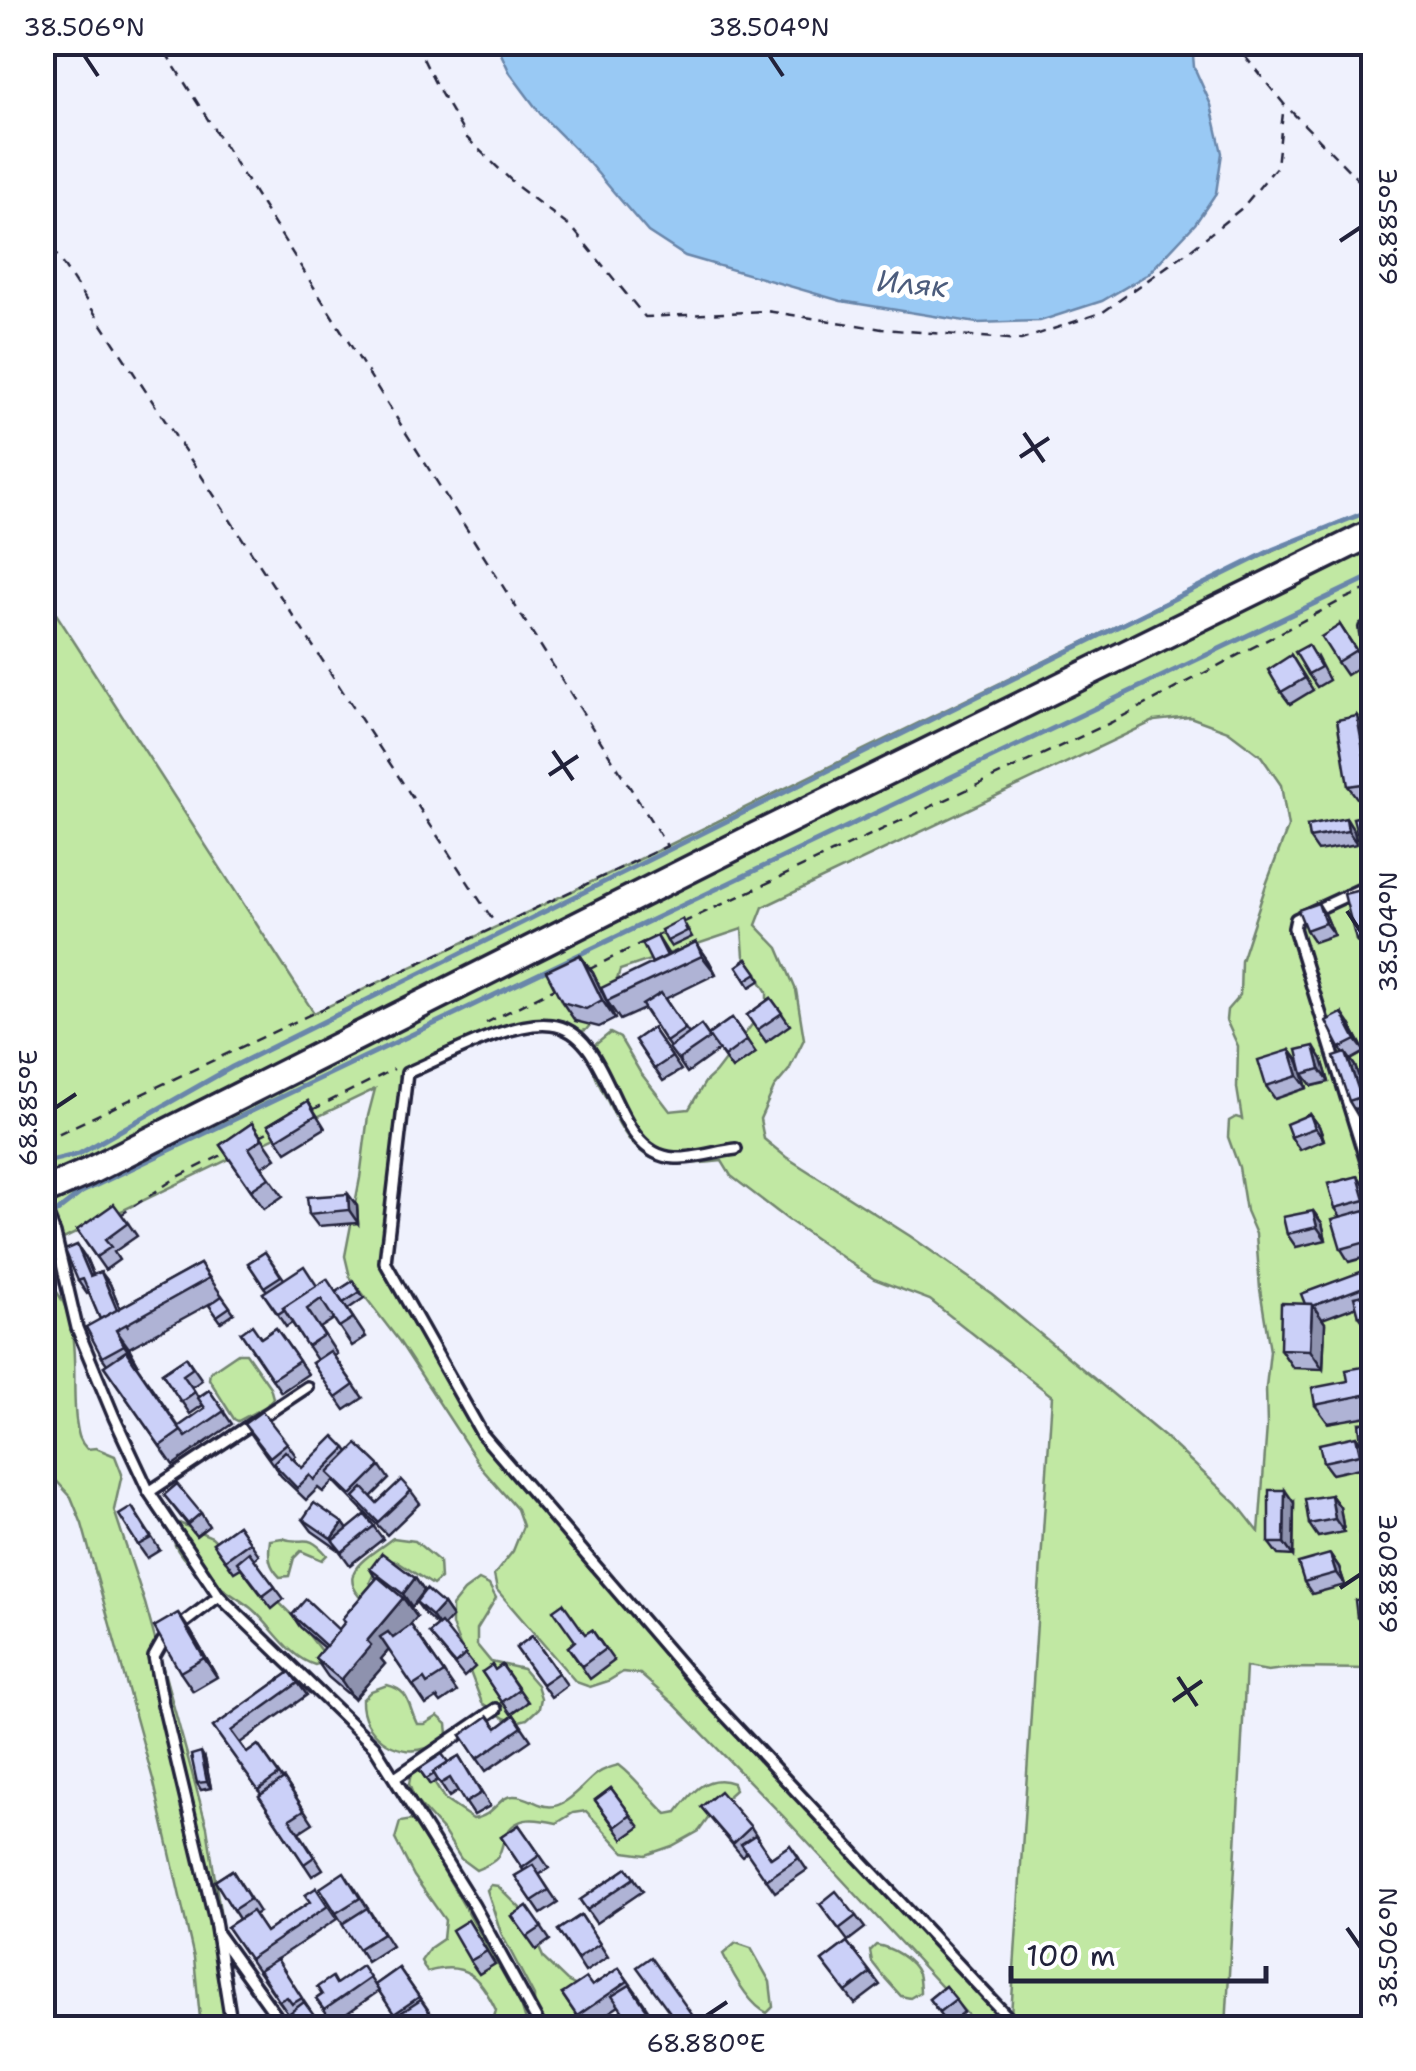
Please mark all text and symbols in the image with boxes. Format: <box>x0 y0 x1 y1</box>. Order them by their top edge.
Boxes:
text: 38.506°N <box>23 10 145 44</box>
text: 38.504°N <box>708 10 830 44</box>
text: 68.885°E <box>1371 169 1405 285</box>
water label: Иляк <box>875 260 950 307</box>
text: 38.504°N <box>1371 871 1405 993</box>
text: 68.885°E <box>11 1050 45 1166</box>
text: 68.880°E <box>1371 1515 1405 1633</box>
text: 38.506°N <box>1371 1887 1405 2009</box>
scale bar <box>1011 1921 1266 1983</box>
text: 100 m <box>1026 1935 1116 1976</box>
text: 68.880°E <box>647 2026 765 2060</box>

